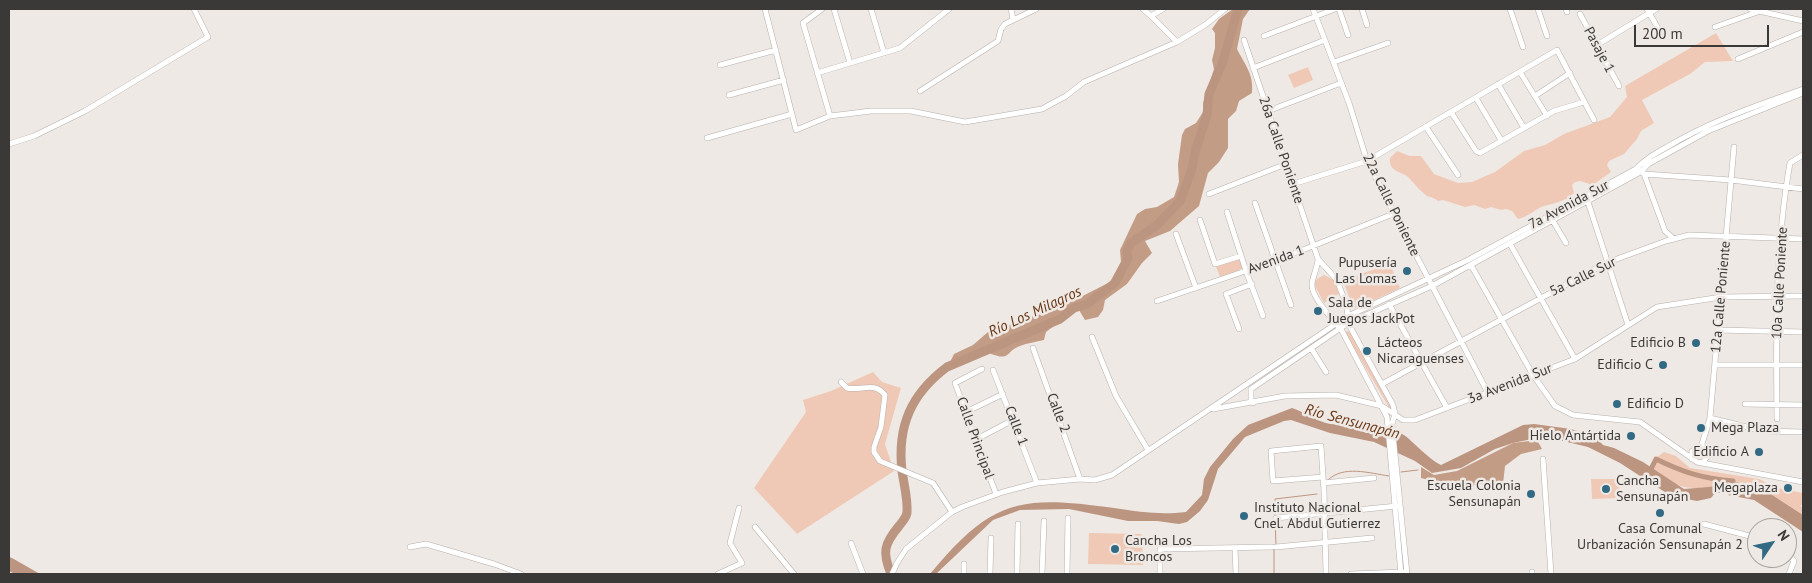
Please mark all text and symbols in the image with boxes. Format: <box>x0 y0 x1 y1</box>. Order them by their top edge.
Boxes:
scale bar <box>1637 15 1772 47</box>
street label: Pasaje 1 <box>1580 24 1618 76</box>
text: 200 m <box>1642 24 1683 43</box>
street label: 26a Calle Poniente <box>1255 94 1307 206</box>
street label: 22a Calle Poniente <box>1359 151 1423 259</box>
street label: 7a Avenida Sur <box>1526 177 1612 233</box>
street label: 10a Calle Poniente <box>1769 226 1791 340</box>
street label: 12a Calle Poniente <box>1708 240 1734 354</box>
street label: Avenida 1 <box>1246 242 1306 278</box>
street label: 5a Calle Sur <box>1547 254 1619 300</box>
place label: Pupusería Las Lomas <box>1335 255 1397 288</box>
marker: Pupusería Las Lomas <box>1401 265 1413 277</box>
water label: Río Los Milagros <box>986 283 1084 341</box>
place label: Sala de Juegos JackPot <box>1328 295 1415 328</box>
marker: Sala de Juegos JackPot <box>1312 305 1324 317</box>
place label: Lácteos Nicaraguenses <box>1377 335 1464 368</box>
place label: Edificio B <box>1630 335 1686 351</box>
marker: Edificio B <box>1690 337 1702 349</box>
marker: Lácteos Nicaraguenses <box>1361 345 1373 357</box>
place label: Edificio C <box>1597 357 1653 373</box>
marker: Edificio C <box>1657 359 1669 371</box>
street label: 3a Avenida Sur <box>1465 360 1555 408</box>
street label: Calle 2 <box>1043 391 1073 435</box>
street label: Calle Principal <box>952 395 998 481</box>
place label: Edificio D <box>1627 396 1684 412</box>
marker: Edificio D <box>1611 398 1623 410</box>
water label: Río Sensunapán <box>1303 401 1401 443</box>
street label: Calle 1 <box>1001 404 1031 448</box>
place label: Mega Plaza <box>1711 420 1779 436</box>
marker: Mega Plaza <box>1695 422 1707 434</box>
place label: Hielo Antártida <box>1530 428 1621 444</box>
marker: Hielo Antártida <box>1625 430 1637 442</box>
place label: Edificio A <box>1693 444 1749 460</box>
marker: Edificio A <box>1753 446 1765 458</box>
place label: Cancha Sensunapán <box>1616 473 1688 506</box>
place label: Escuela Colonia Sensunapán <box>1427 478 1521 511</box>
place label: Megaplaza <box>1714 480 1778 496</box>
marker: Megaplaza <box>1782 482 1794 494</box>
marker: Cancha Sensunapán <box>1600 483 1612 495</box>
marker: Escuela Colonia Sensunapán <box>1525 488 1537 500</box>
place label: Instituto Nacional Cnel. Abdul Gutierrez <box>1254 500 1380 532</box>
marker: Casa Comunal Urbanización Sensunapán 2 <box>1654 507 1666 519</box>
marker: Instituto Nacional Cnel. Abdul Gutierrez <box>1238 510 1250 522</box>
north arrow <box>1747 518 1797 568</box>
place label: Casa Comunal Urbanización Sensunapán 2 <box>1577 521 1743 554</box>
text: N <box>1774 526 1794 544</box>
place label: Cancha Los Broncos <box>1125 533 1192 566</box>
marker: Cancha Los Broncos <box>1109 543 1121 555</box>

